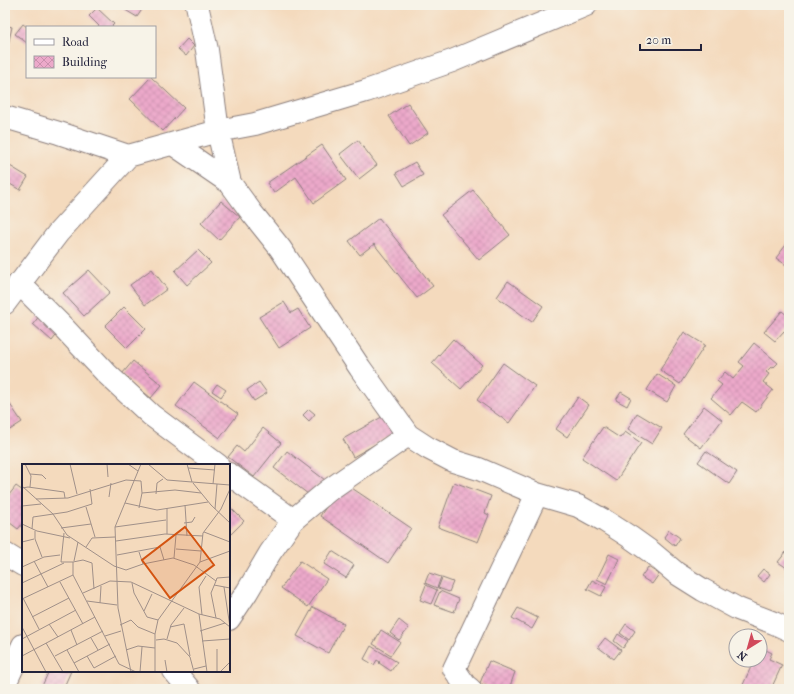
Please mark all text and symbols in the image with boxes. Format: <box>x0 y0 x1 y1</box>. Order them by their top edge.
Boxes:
legend <box>26 26 156 78</box>
scale bar <box>640 26 701 52</box>
text: 20 m <box>646 33 671 47</box>
text: Road <box>62 35 89 49</box>
text: Building <box>62 55 107 69</box>
inset map <box>22 464 230 672</box>
north arrow <box>728 628 768 668</box>
text: N <box>735 647 750 663</box>

